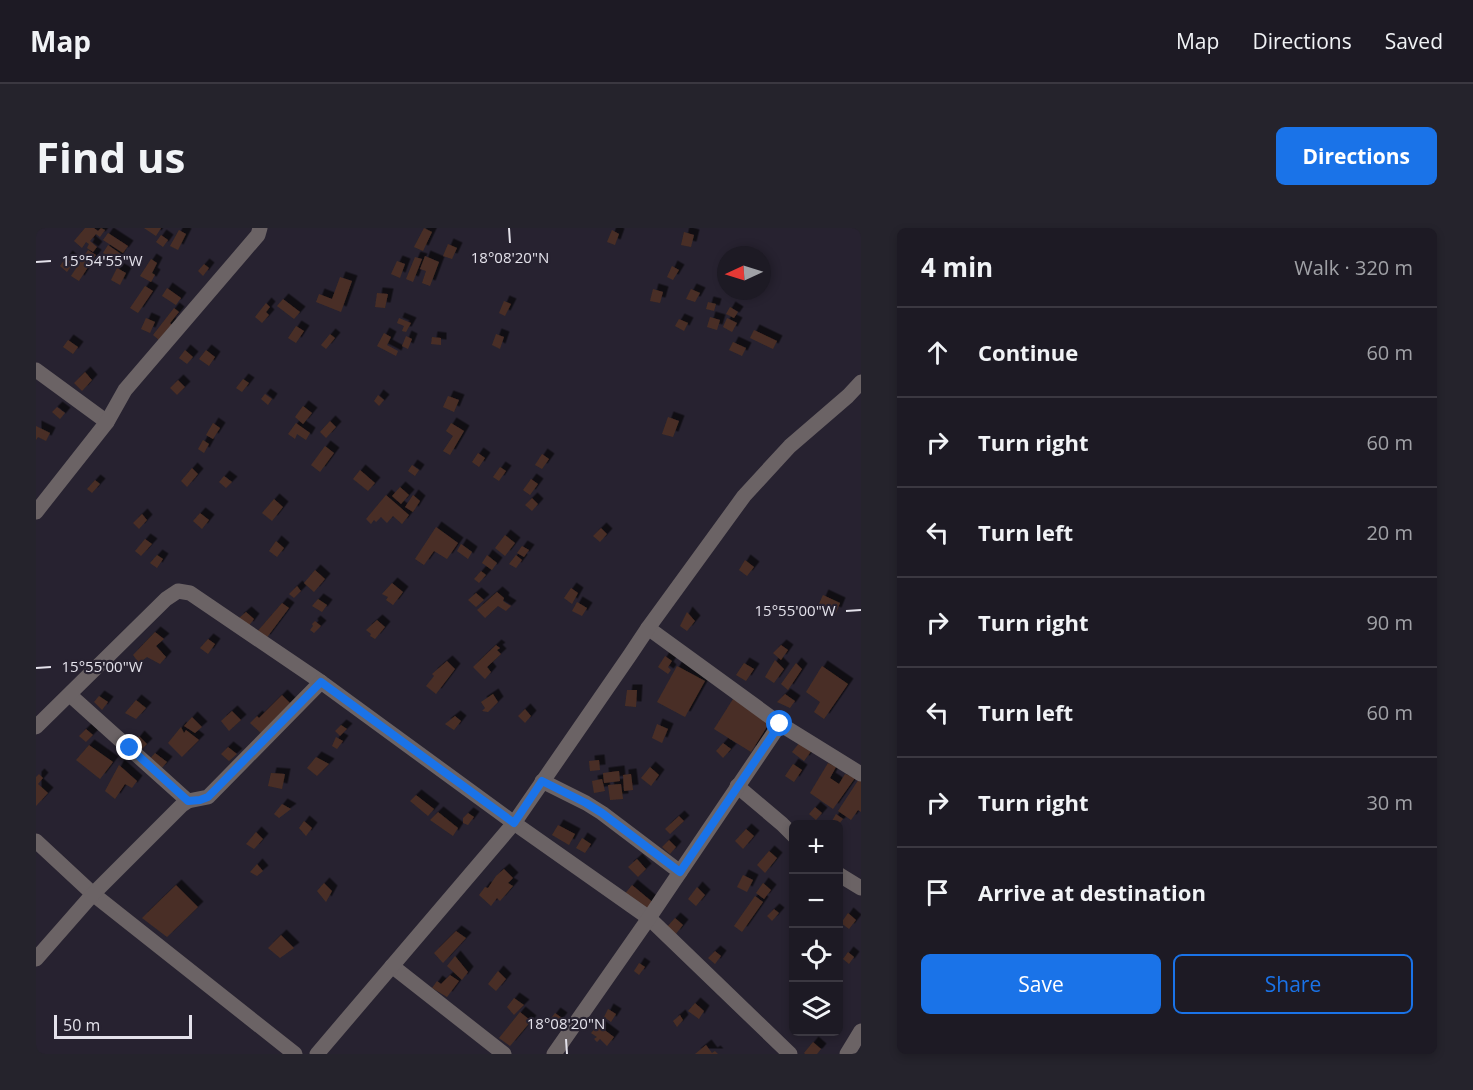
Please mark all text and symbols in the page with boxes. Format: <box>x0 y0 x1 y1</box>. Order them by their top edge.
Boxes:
text: Map <box>30 22 91 60</box>
text: Map <box>1176 27 1219 55</box>
text: Directions <box>1252 27 1352 55</box>
text: Saved <box>1385 27 1443 55</box>
button: Directions <box>1276 127 1437 185</box>
text: Find us <box>36 128 185 185</box>
north arrow <box>717 246 771 300</box>
text: 18°08'20"N <box>471 247 549 267</box>
text: 4 min <box>921 249 993 285</box>
text: 15°54'55"W <box>62 250 143 270</box>
text: Walk · 320 m <box>1294 254 1413 281</box>
icon: ahead <box>921 336 954 369</box>
text: Continue <box>978 337 1078 367</box>
text: 60 m <box>1366 339 1413 366</box>
icon: right <box>921 426 954 459</box>
text: Turn right <box>978 427 1089 457</box>
text: 60 m <box>1366 429 1413 456</box>
icon: left <box>921 516 954 549</box>
text: Turn left <box>978 517 1073 547</box>
text: 20 m <box>1366 519 1413 546</box>
text: 15°55'00"W <box>755 600 836 620</box>
icon: right <box>921 606 954 639</box>
text: Turn right <box>978 607 1089 637</box>
text: 90 m <box>1366 609 1413 636</box>
text: 15°55'00"W <box>62 656 143 676</box>
icon: left <box>921 696 954 729</box>
text: Turn left <box>978 697 1073 727</box>
text: 60 m <box>1366 699 1413 726</box>
route start <box>766 710 792 736</box>
route end <box>116 734 142 760</box>
icon: right <box>921 786 954 819</box>
text: Turn right <box>978 787 1089 817</box>
text: 30 m <box>1366 789 1413 816</box>
map controls <box>789 820 843 1036</box>
button: + <box>789 820 843 874</box>
button: − <box>789 874 843 928</box>
icon: arrive <box>921 876 954 909</box>
text: Arrive at destination <box>978 877 1206 907</box>
button: locate <box>789 928 843 982</box>
button: Save <box>921 954 1161 1014</box>
button: Share <box>1173 954 1413 1014</box>
button: layers <box>789 982 843 1036</box>
scale bar <box>54 1012 192 1040</box>
text: 18°08'20"N <box>527 1013 605 1033</box>
text: 50 m <box>63 1014 100 1036</box>

